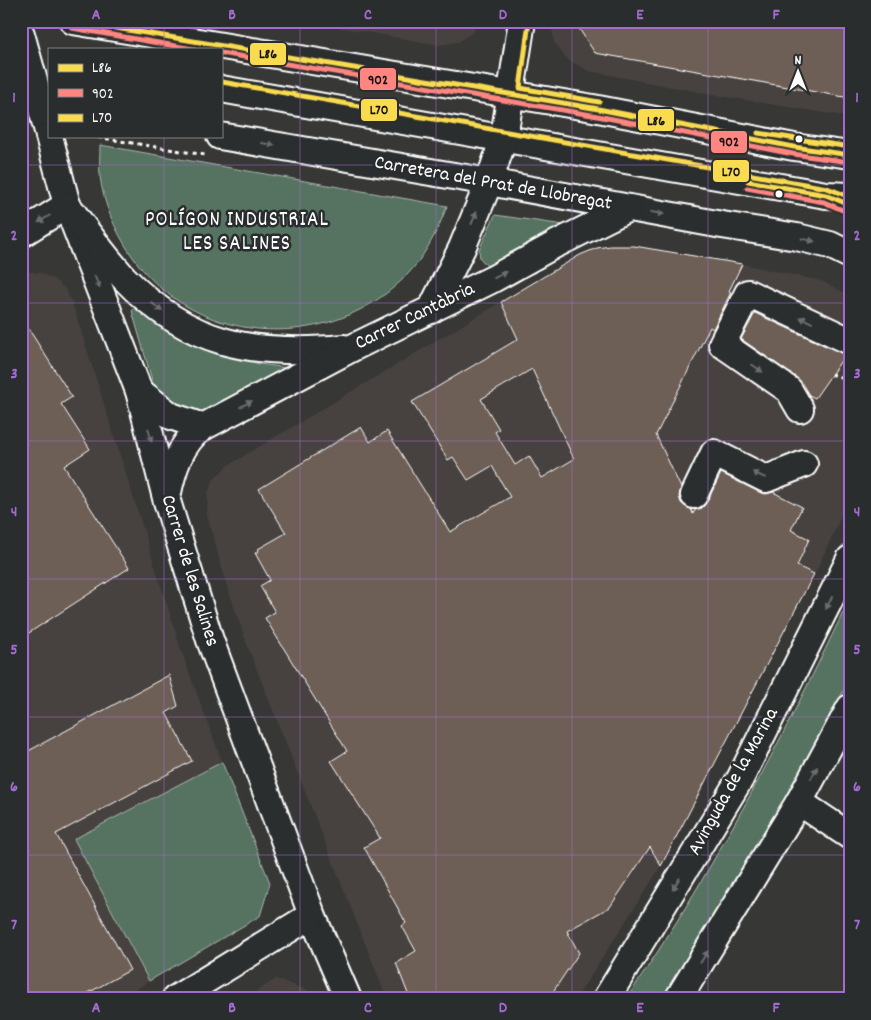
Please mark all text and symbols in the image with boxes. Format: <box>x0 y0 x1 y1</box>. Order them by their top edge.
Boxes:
text: A <box>92 4 101 27</box>
text: B <box>228 4 236 27</box>
text: C <box>364 4 372 27</box>
text: D <box>499 4 508 27</box>
text: E <box>636 4 644 27</box>
text: F <box>772 4 780 27</box>
line badge: L86 <box>249 42 287 66</box>
text: L86 <box>259 45 277 65</box>
legend <box>48 48 222 138</box>
north arrow <box>774 48 824 98</box>
text: N <box>795 51 802 71</box>
text: L86 <box>92 58 112 80</box>
line badge: 902 <box>359 67 397 91</box>
text: 902 <box>368 71 388 91</box>
text: 902 <box>92 84 114 106</box>
text: 1 <box>12 87 16 110</box>
text: 1 <box>855 87 859 110</box>
line badge: L70 <box>360 98 398 122</box>
text: L70 <box>370 101 388 121</box>
text: L70 <box>92 108 112 130</box>
line badge: L86 <box>637 108 675 132</box>
text: L86 <box>647 112 665 132</box>
line badge: 902 <box>710 130 748 154</box>
text: 902 <box>719 133 739 153</box>
unlabelled marker <box>794 134 804 144</box>
one-way arrow <box>261 141 277 149</box>
street label: Carretera del Prat de Llobregat <box>372 149 614 219</box>
line badge: L70 <box>712 159 750 183</box>
text: L70 <box>722 163 740 183</box>
unlabelled marker <box>774 189 784 199</box>
district label: POLÍGON INDUSTRIAL LES SALINES <box>145 206 329 260</box>
one-way arrow <box>650 210 666 218</box>
one-way arrow <box>471 211 478 226</box>
one-way arrow <box>38 215 51 224</box>
text: 2 <box>11 225 18 248</box>
text: 2 <box>854 225 861 248</box>
one-way arrow <box>801 236 816 244</box>
one-way arrow <box>492 271 507 279</box>
one-way arrow <box>93 275 101 290</box>
street label: Carrer Cantàbria <box>350 276 480 358</box>
one-way arrow <box>150 301 163 312</box>
one-way arrow <box>799 316 813 324</box>
text: 3 <box>10 363 18 386</box>
one-way arrow <box>750 363 764 373</box>
text: 3 <box>853 363 861 386</box>
one-way arrow <box>238 400 253 408</box>
one-way arrow <box>146 428 154 443</box>
one-way arrow <box>752 470 766 478</box>
street label: Carrer de les Salines <box>153 492 225 650</box>
text: 4 <box>11 501 17 524</box>
text: 4 <box>854 501 860 524</box>
one-way arrow <box>825 596 833 610</box>
text: 5 <box>10 639 18 662</box>
text: 5 <box>853 639 861 662</box>
street label: Avinguda de la Marina <box>682 702 787 861</box>
one-way arrow <box>810 766 819 780</box>
text: 6 <box>10 776 18 799</box>
text: 6 <box>853 776 861 799</box>
one-way arrow <box>671 878 680 891</box>
text: 7 <box>11 914 17 937</box>
text: 7 <box>854 914 860 937</box>
one-way arrow <box>699 951 708 964</box>
text: A <box>92 997 101 1020</box>
text: B <box>228 997 236 1020</box>
text: C <box>364 997 372 1020</box>
text: D <box>499 997 508 1020</box>
text: E <box>636 997 644 1020</box>
text: F <box>772 997 780 1020</box>

